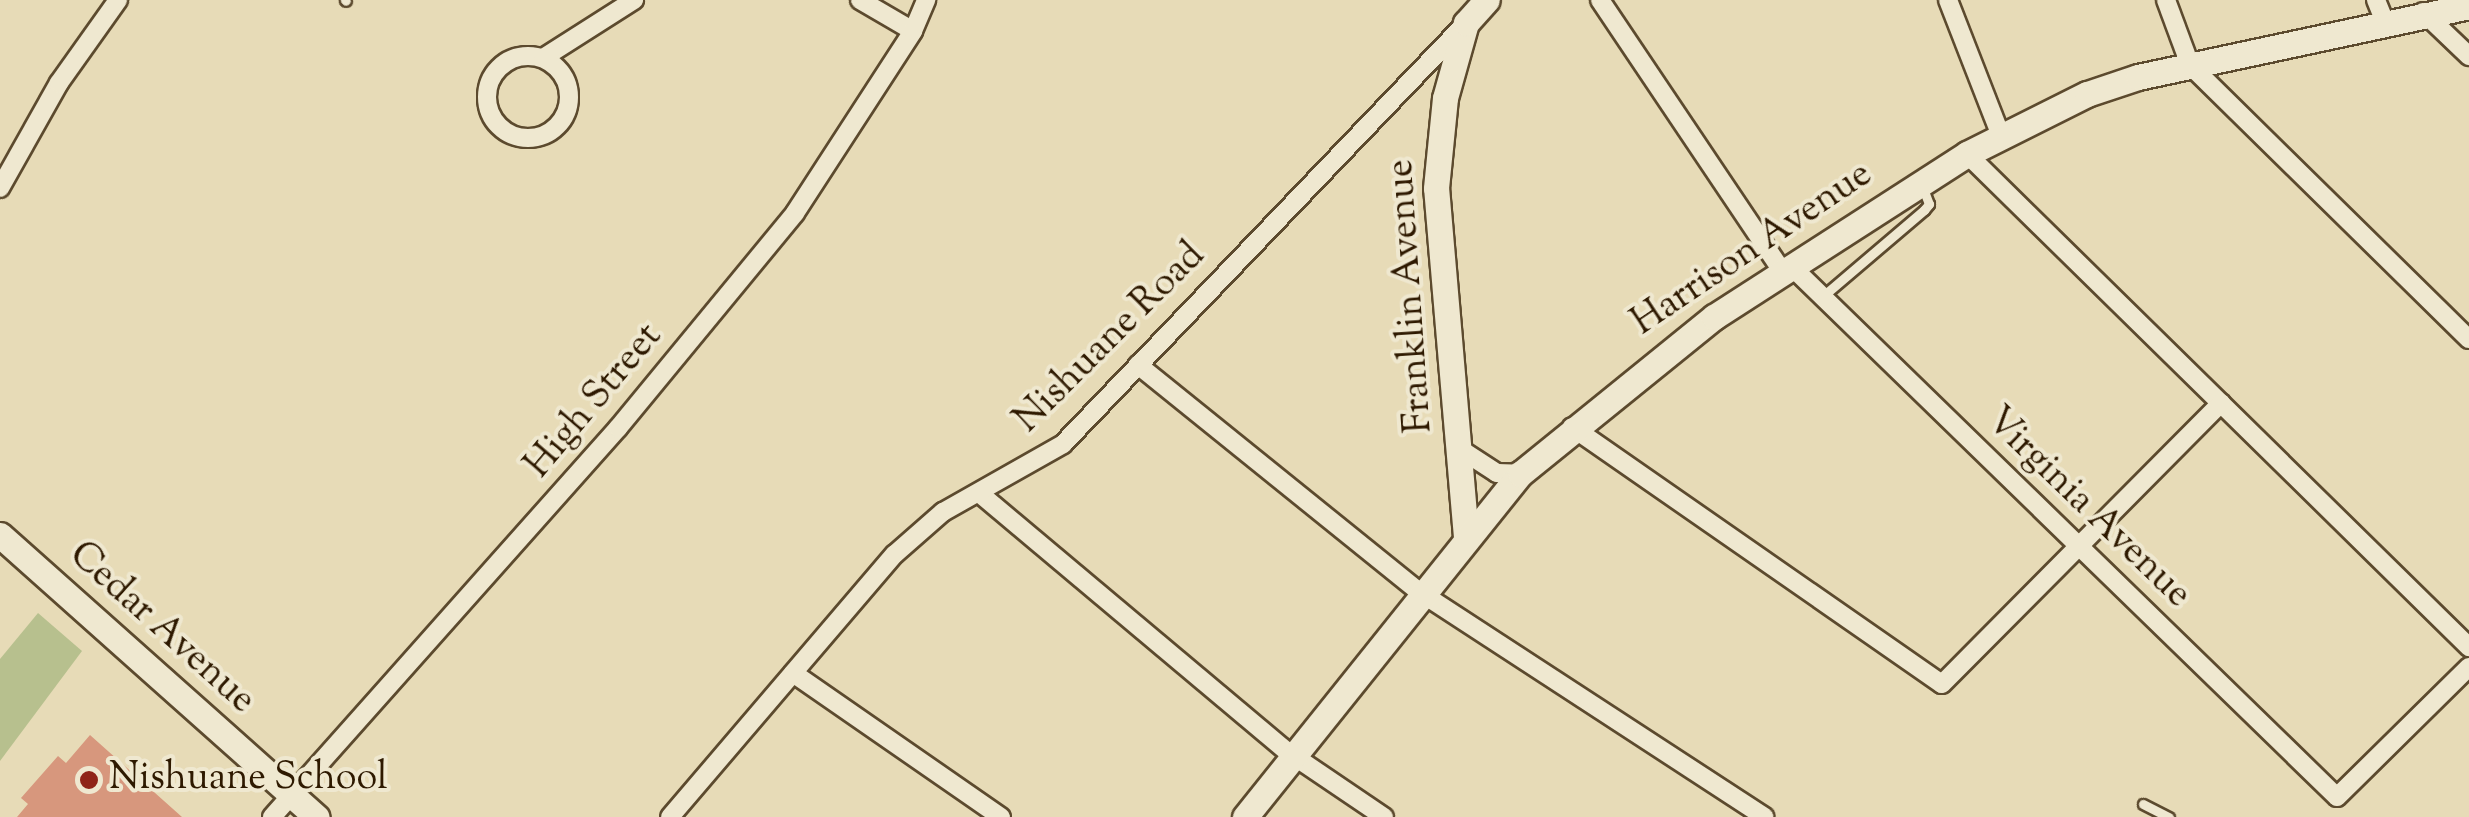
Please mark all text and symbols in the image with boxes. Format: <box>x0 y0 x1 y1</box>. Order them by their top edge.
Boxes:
street label: Harrison Avenue <box>1624 153 1882 347</box>
street label: Franklin Avenue <box>1380 158 1444 434</box>
street label: Nishuane Road <box>1006 234 1216 444</box>
street label: High Street <box>517 315 673 489</box>
street label: Virginia Avenue <box>1975 399 2199 619</box>
street label: Cedar Avenue <box>58 533 264 725</box>
place label: Nishuane School <box>109 757 388 803</box>
marker: Nishuane School <box>78 769 100 791</box>

